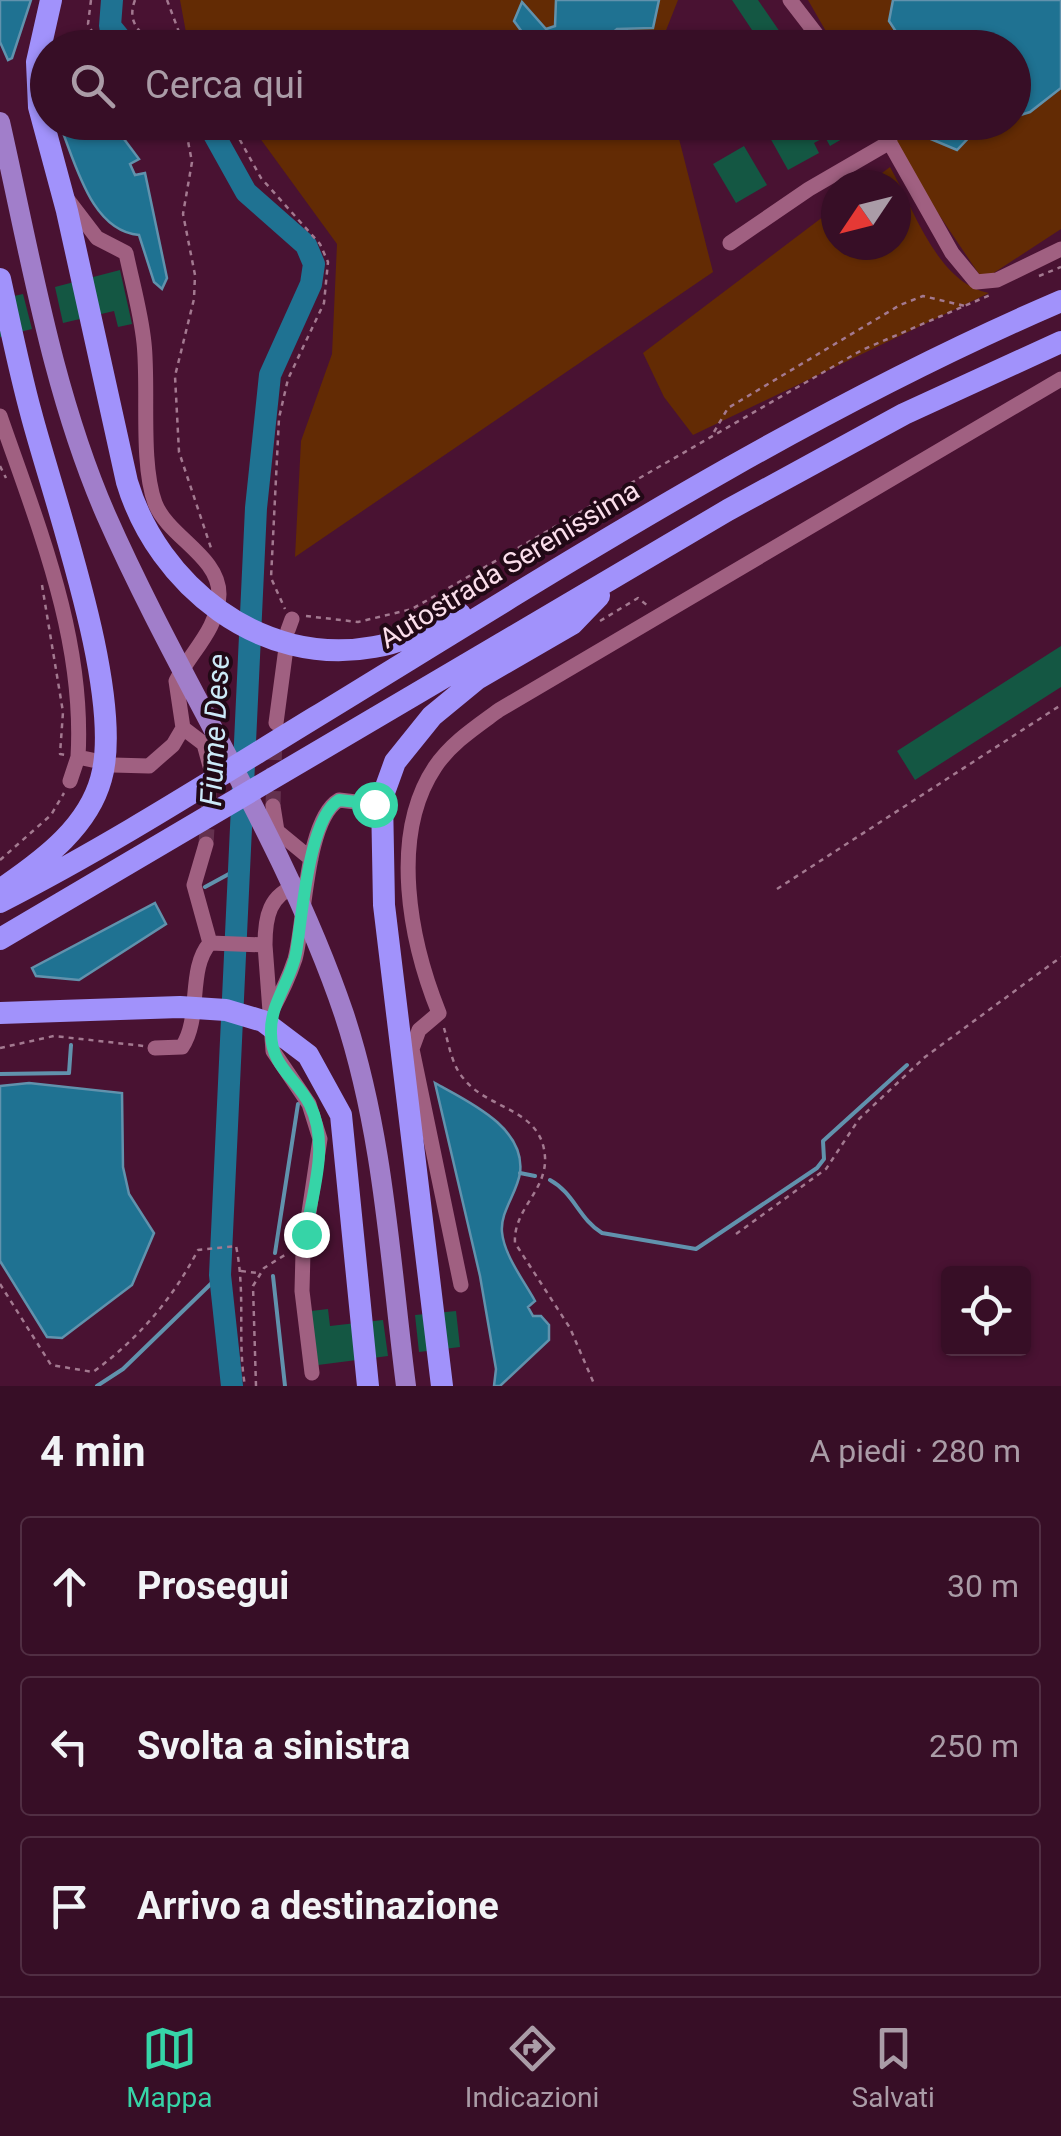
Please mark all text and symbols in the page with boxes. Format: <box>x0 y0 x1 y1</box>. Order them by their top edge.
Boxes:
search box <box>30 30 1031 140</box>
icon: search <box>65 58 120 113</box>
text: Cerca qui <box>145 63 304 107</box>
north arrow <box>821 170 911 260</box>
street label: Autostrada Serenissima <box>373 474 645 655</box>
water label: Fiume Dese <box>193 653 236 807</box>
route start <box>352 782 398 828</box>
route end <box>284 1212 330 1258</box>
map controls <box>941 1266 1031 1356</box>
button: locate <box>941 1266 1031 1356</box>
text: 4 min <box>40 1427 146 1476</box>
text: A piedi · 280 m <box>809 1432 1021 1470</box>
icon: ahead <box>42 1559 97 1614</box>
text: Prosegui <box>137 1564 289 1608</box>
text: 30 m <box>947 1567 1019 1605</box>
icon: left <box>42 1719 97 1774</box>
text: Svolta a sinistra <box>137 1724 410 1768</box>
text: 250 m <box>929 1727 1019 1765</box>
icon: arrive <box>42 1879 97 1934</box>
text: Arrivo a destinazione <box>137 1884 499 1928</box>
tab: Mappa <box>126 2021 213 2114</box>
tab: Indicazioni <box>465 2021 599 2114</box>
tab: Salvati <box>852 2021 935 2114</box>

